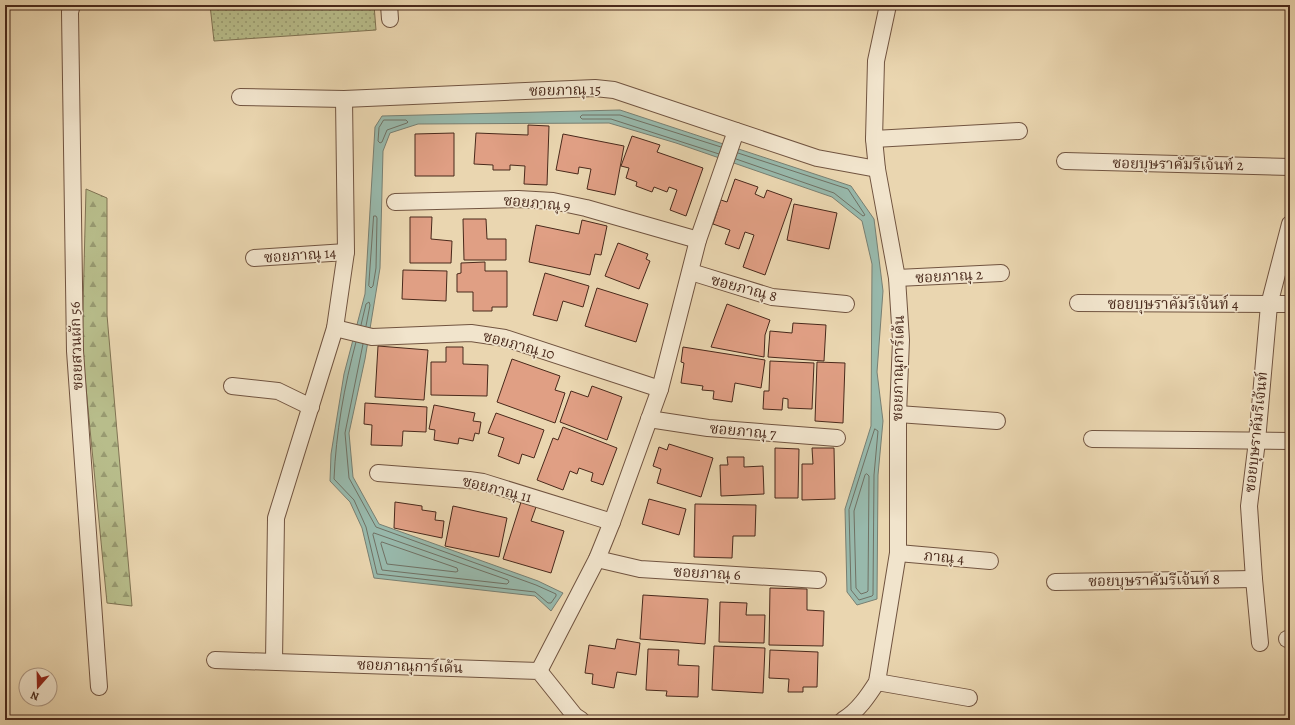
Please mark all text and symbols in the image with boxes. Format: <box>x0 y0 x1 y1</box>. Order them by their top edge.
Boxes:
street label: ซอยภาณุ 15 <box>529 79 601 102</box>
street label: ซอยบุษราคัมรีเจ้นท์ 2 <box>1112 153 1244 176</box>
street label: ซอยภาณุ 9 <box>502 190 572 217</box>
street label: ซอยภาณุ 14 <box>263 242 337 269</box>
street label: ซอยภาณุ 2 <box>915 264 983 289</box>
street label: ซอยภาณุ 8 <box>708 270 779 307</box>
street label: ซอยบุษราคัมรีเจ้นท์ 4 <box>1107 294 1239 315</box>
street label: ซอยสวนผัก 56 <box>64 301 88 391</box>
street label: ซอยภาณุการ์เด้น <box>887 315 910 421</box>
street label: ซอยภาณุ 10 <box>481 326 557 365</box>
street label: ซอยบุษราคัมรีเจ้นท์ <box>1240 371 1273 494</box>
street label: ซอยภาณุ 7 <box>709 418 778 445</box>
street label: ซอยภาณุ 11 <box>460 471 534 508</box>
street label: ภาณุ 4 <box>923 545 965 570</box>
street label: ซอยภาณุ 6 <box>673 561 741 586</box>
street label: ซอยบุษราคัมรีเจ้นท์ 8 <box>1088 569 1220 592</box>
street label: ซอยภาณุการ์เด้น <box>357 654 464 679</box>
north arrow <box>18 667 58 707</box>
text: N <box>28 688 41 704</box>

